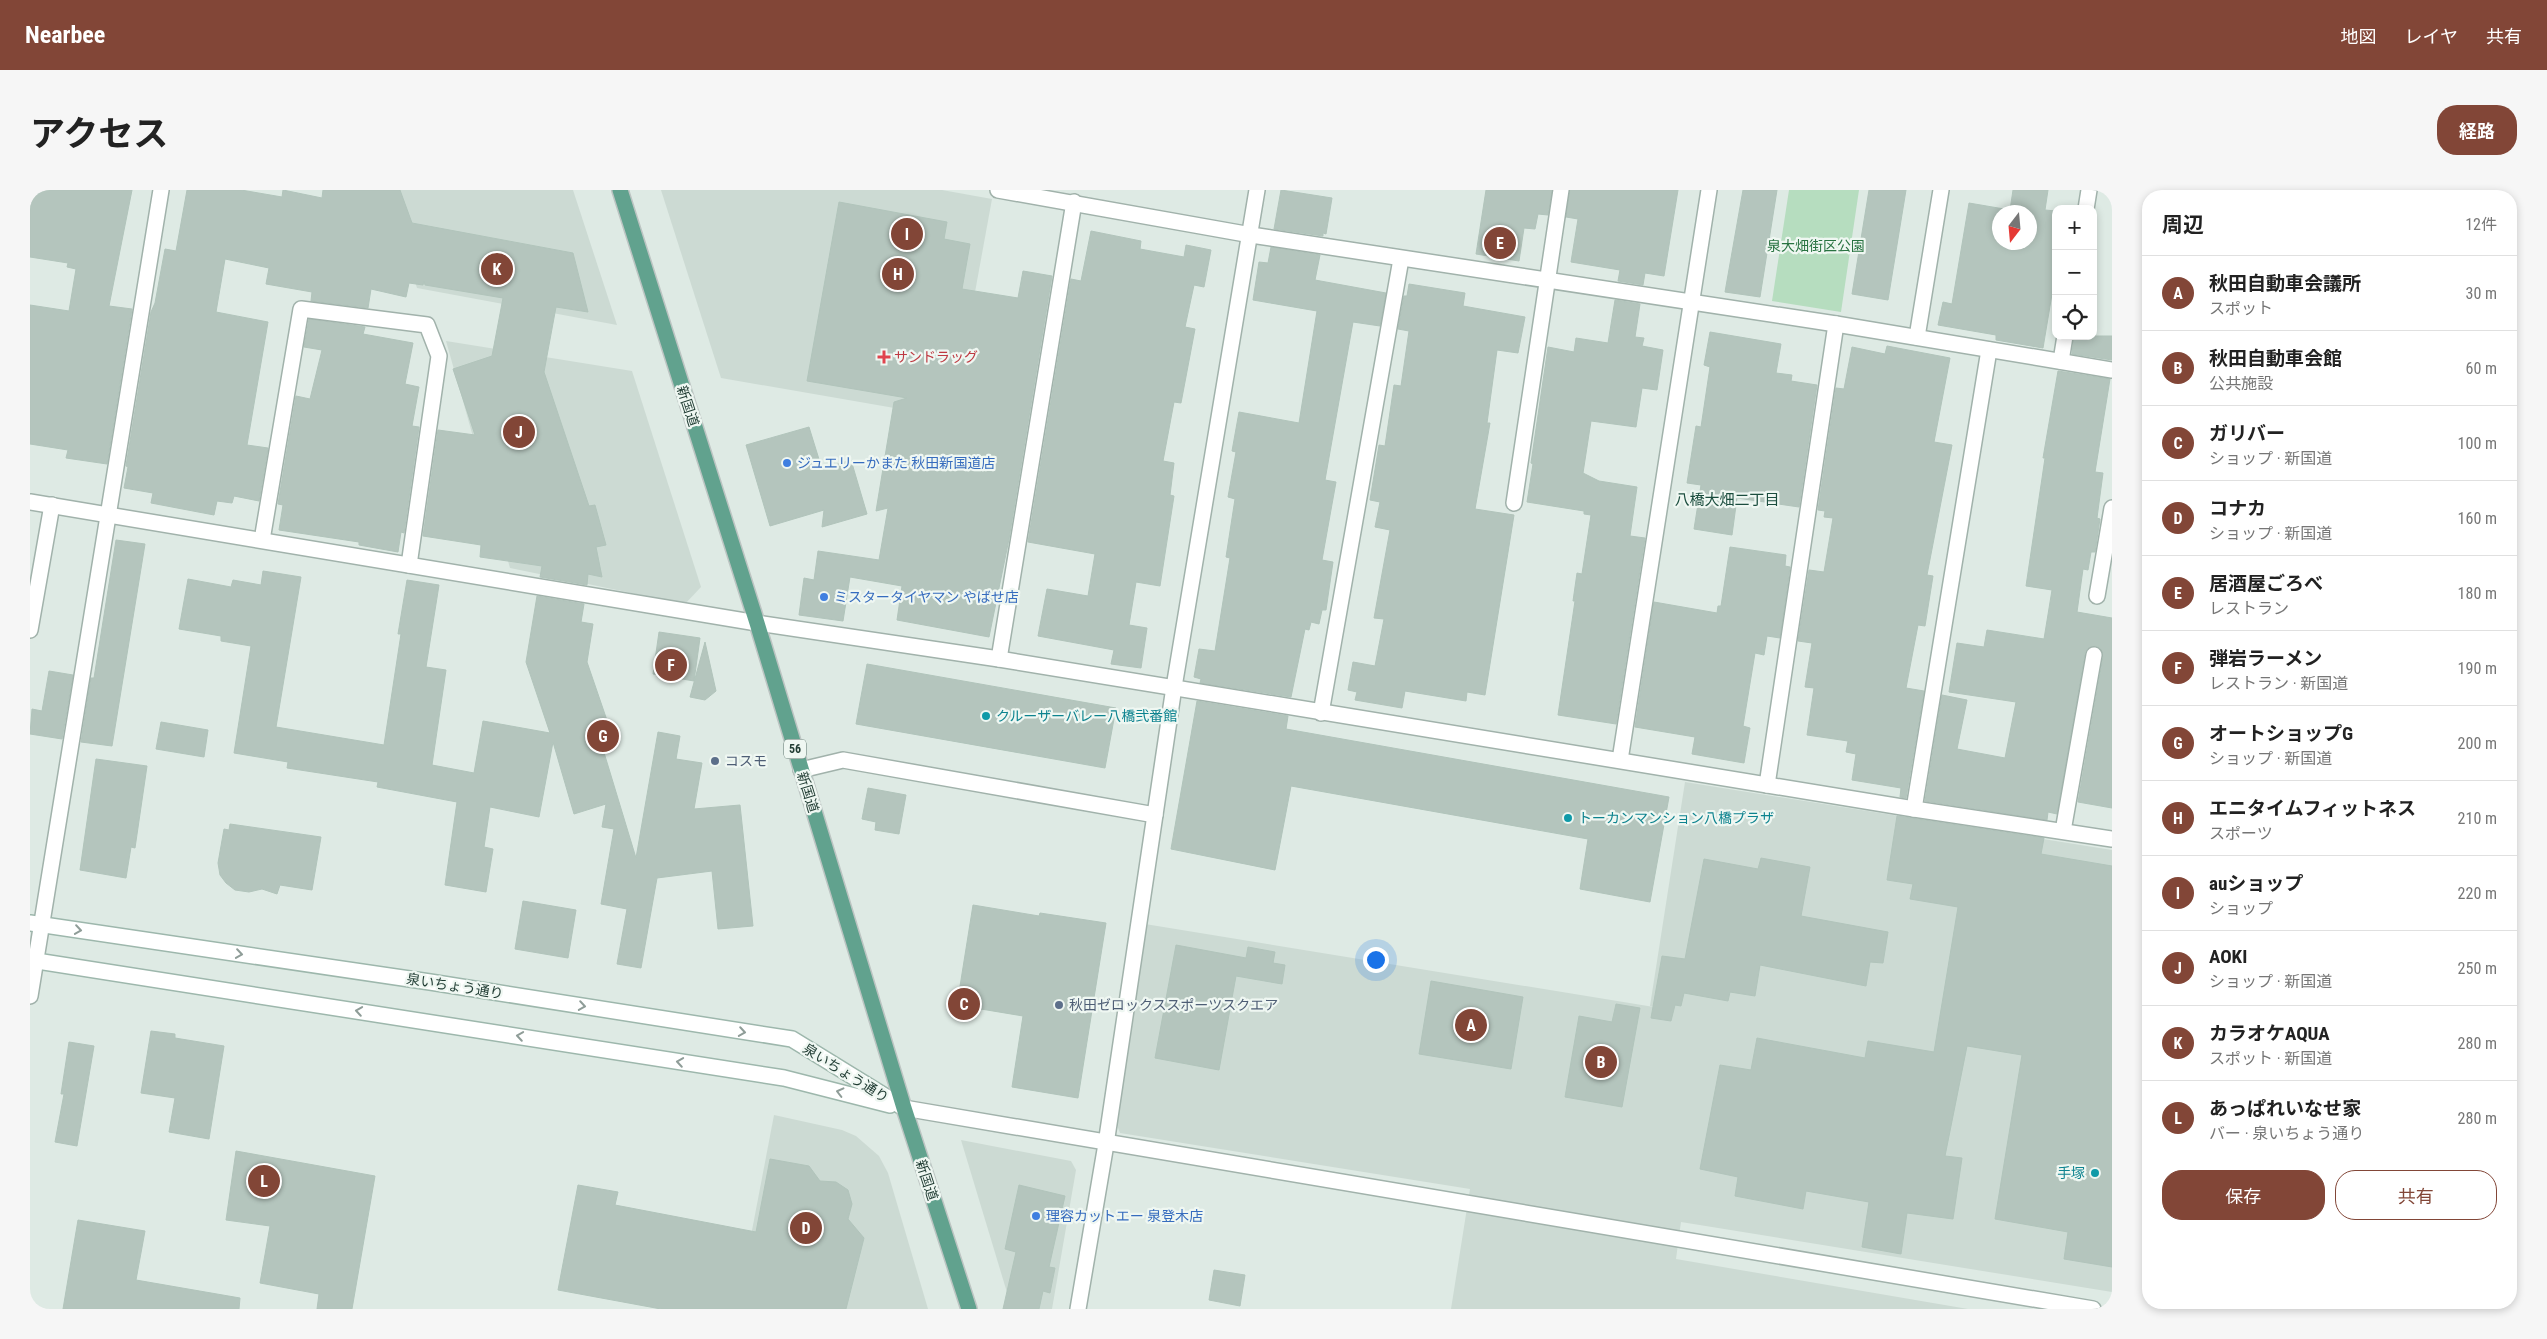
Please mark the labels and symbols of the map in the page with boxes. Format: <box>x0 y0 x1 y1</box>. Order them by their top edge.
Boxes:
north arrow <box>1992 205 2037 250</box>
pin: I <box>891 215 923 253</box>
pin: E <box>1484 224 1516 262</box>
park label: 泉大畑街区公園 <box>1767 238 1865 254</box>
pin: K <box>481 250 513 288</box>
pin: H <box>882 255 914 293</box>
place label: サンドラッグ <box>894 349 978 365</box>
marker: サンドラッグ <box>878 351 890 363</box>
street label: 新国道 <box>674 384 702 428</box>
pin: J <box>503 413 535 451</box>
place label: ジュエリーかまた 秋田新国道店 <box>797 455 995 471</box>
marker: ジュエリーかまた 秋田新国道店 <box>781 457 793 469</box>
district label: 八橋大畑二丁目 <box>1674 491 1780 509</box>
place label: ミスタータイヤマン やばせ店 <box>834 589 1019 605</box>
marker: ミスタータイヤマン やばせ店 <box>818 591 830 603</box>
pin: F <box>655 646 687 684</box>
place label: クルーザーバレー八橋弐番館 <box>996 708 1177 724</box>
marker: クルーザーバレー八橋弐番館 <box>980 710 992 722</box>
pin: G <box>587 717 619 755</box>
road number: 56 <box>784 740 806 758</box>
place label: コスモ <box>725 753 767 769</box>
marker: コスモ <box>709 755 721 767</box>
street label: 新国道 <box>794 770 822 814</box>
place label: トーカンマンション八橋プラザ <box>1578 810 1774 826</box>
marker: トーカンマンション八橋プラザ <box>1562 812 1574 824</box>
one-way arrow <box>75 924 83 935</box>
your location <box>1363 947 1389 973</box>
one-way arrow <box>235 948 243 958</box>
street label: 泉いちょう通り <box>405 970 505 1002</box>
pin: C <box>948 985 980 1023</box>
place label: 秋田ゼロックススポーツスクエア <box>1069 997 1278 1013</box>
marker: 秋田ゼロックススポーツスクエア <box>1053 999 1065 1011</box>
one-way arrow <box>578 1000 586 1011</box>
pin: A <box>1455 1006 1487 1044</box>
one-way arrow <box>355 1007 363 1017</box>
one-way arrow <box>738 1026 747 1036</box>
one-way arrow <box>515 1032 524 1042</box>
street label: 泉いちょう通り <box>800 1040 892 1106</box>
pin: B <box>1585 1043 1617 1081</box>
one-way arrow <box>676 1057 684 1067</box>
one-way arrow <box>835 1087 844 1098</box>
street label: 新国道 <box>913 1158 941 1202</box>
pin: L <box>248 1162 280 1200</box>
place label: 手塚 <box>2057 1165 2085 1181</box>
marker: 手塚 <box>2089 1167 2101 1179</box>
place label: 理容カットエー 泉登木店 <box>1046 1208 1203 1224</box>
pin: D <box>790 1209 822 1247</box>
marker: 理容カットエー 泉登木店 <box>1030 1210 1042 1222</box>

